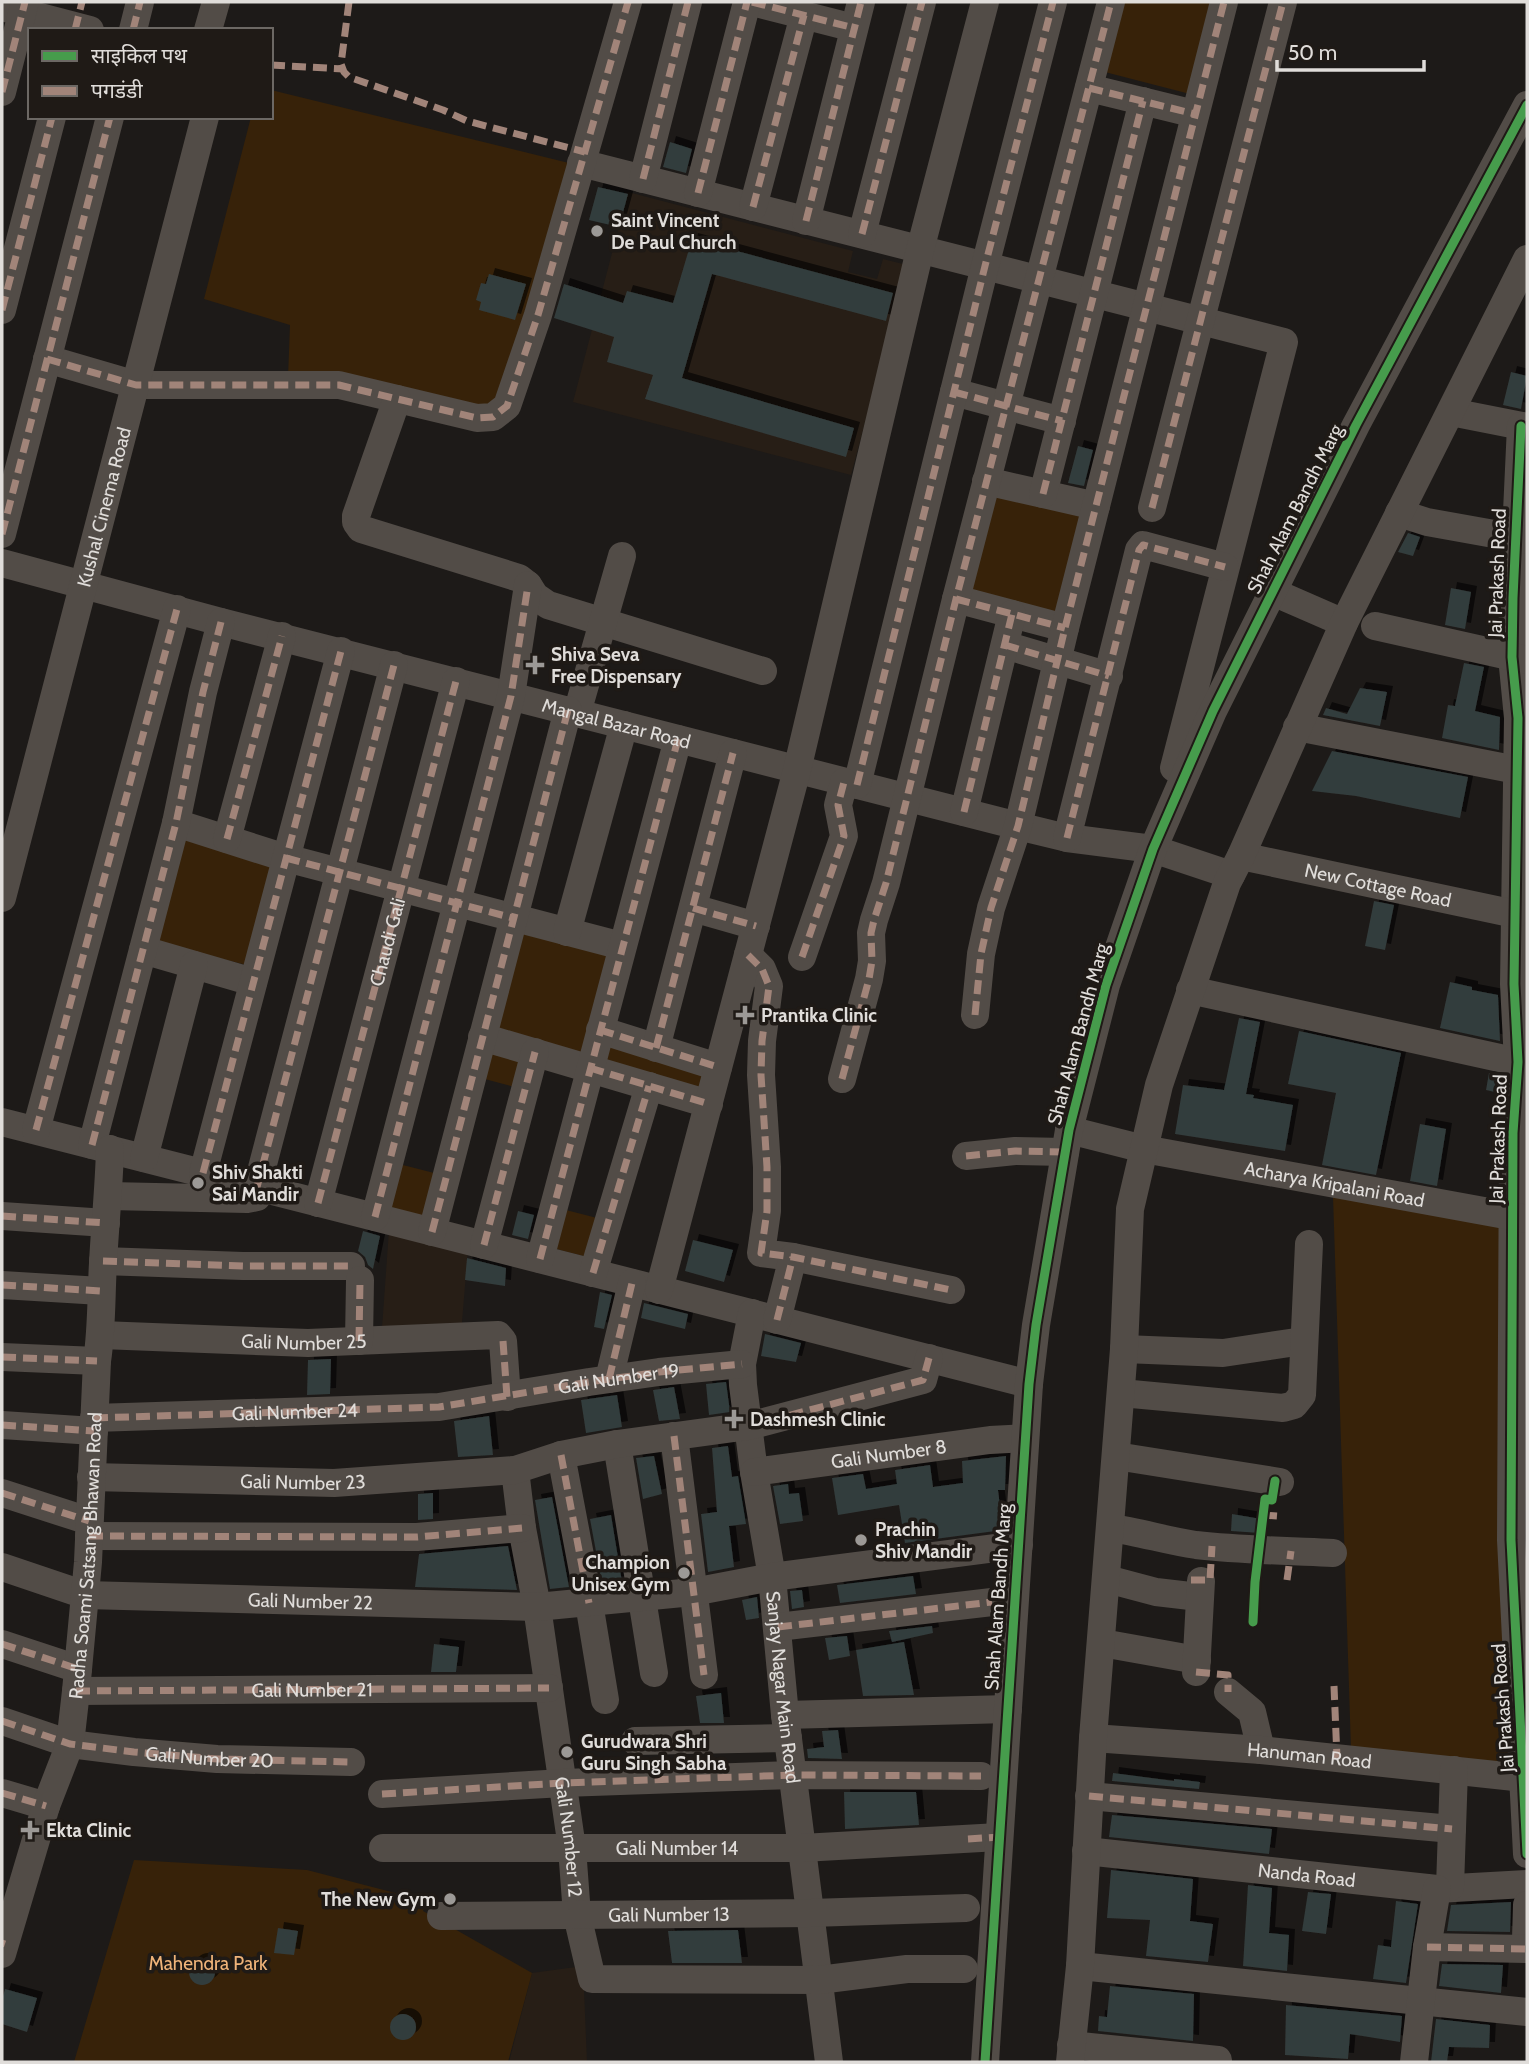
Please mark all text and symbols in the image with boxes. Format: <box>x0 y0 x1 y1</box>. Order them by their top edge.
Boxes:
legend <box>28 28 273 119</box>
scale bar <box>1277 28 1424 72</box>
text: 50 m <box>1288 40 1337 65</box>
text: साइकिल पथ <box>91 43 187 68</box>
text: पगडंडी <box>91 78 143 103</box>
place label: Saint Vincent De Paul Church <box>611 209 737 254</box>
marker: Saint Vincent De Paul Church <box>589 223 605 239</box>
street label: Shah Alam Bandh Marg <box>1242 420 1348 598</box>
street label: Kushal Cinema Road <box>72 425 135 589</box>
street label: Jai Prakash Road <box>1483 508 1511 639</box>
place label: Shiva Seva Free Dispensary <box>551 643 682 688</box>
marker: Shiva Seva Free Dispensary <box>525 655 545 675</box>
street label: Mangal Bazar Road <box>540 693 693 753</box>
street label: New Cottage Road <box>1303 858 1453 912</box>
street label: Chaudi Gali <box>364 895 410 989</box>
street label: Shah Alam Bandh Marg <box>1043 940 1113 1127</box>
place label: Prantika Clinic <box>761 1004 877 1027</box>
marker: Prantika Clinic <box>735 1005 755 1025</box>
street label: Jai Prakash Road <box>1484 1074 1512 1205</box>
street label: Acharya Kripalani Road <box>1242 1156 1426 1212</box>
place label: Shiv Shakti Sai Mandir <box>212 1161 303 1206</box>
marker: Shiv Shakti Sai Mandir <box>190 1175 206 1191</box>
street label: Gali Number 25 <box>241 1329 367 1355</box>
street label: Gali Number 19 <box>556 1359 680 1398</box>
street label: Gali Number 24 <box>232 1398 358 1425</box>
place label: Dashmesh Clinic <box>750 1408 886 1431</box>
marker: Dashmesh Clinic <box>724 1409 744 1429</box>
street label: Radha Soami Satsang Bhawan Road <box>64 1412 106 1700</box>
street label: Gali Number 8 <box>829 1434 948 1473</box>
street label: Gali Number 23 <box>240 1469 366 1495</box>
street label: Shah Alam Bandh Marg <box>980 1502 1016 1691</box>
place label: Prachin Shiv Mandir <box>875 1518 973 1563</box>
marker: Prachin Shiv Mandir <box>853 1532 869 1548</box>
place label: Champion Unisex Gym <box>571 1551 670 1596</box>
marker: Champion Unisex Gym <box>676 1565 692 1581</box>
street label: Gali Number 22 <box>248 1588 373 1614</box>
street label: Sanjay Nagar Main Road <box>762 1590 805 1785</box>
street label: Jai Prakash Road <box>1487 1643 1519 1774</box>
street label: Gali Number 21 <box>251 1678 373 1701</box>
place label: Gurudwara Shri Guru Singh Sabha <box>581 1730 727 1775</box>
street label: Hanuman Road <box>1246 1738 1373 1773</box>
street label: Gali Number 20 <box>145 1742 274 1772</box>
marker: Gurudwara Shri Guru Singh Sabha <box>559 1744 575 1760</box>
street label: Gali Number 12 <box>550 1775 587 1898</box>
place label: Ekta Clinic <box>46 1819 131 1842</box>
marker: Ekta Clinic <box>20 1820 40 1840</box>
street label: Gali Number 14 <box>616 1837 738 1860</box>
street label: Nanda Road <box>1257 1858 1357 1892</box>
place label: The New Gym <box>321 1888 436 1911</box>
marker: The New Gym <box>442 1891 458 1907</box>
street label: Gali Number 13 <box>608 1902 730 1926</box>
park label: Mahendra Park <box>148 1952 268 1975</box>

